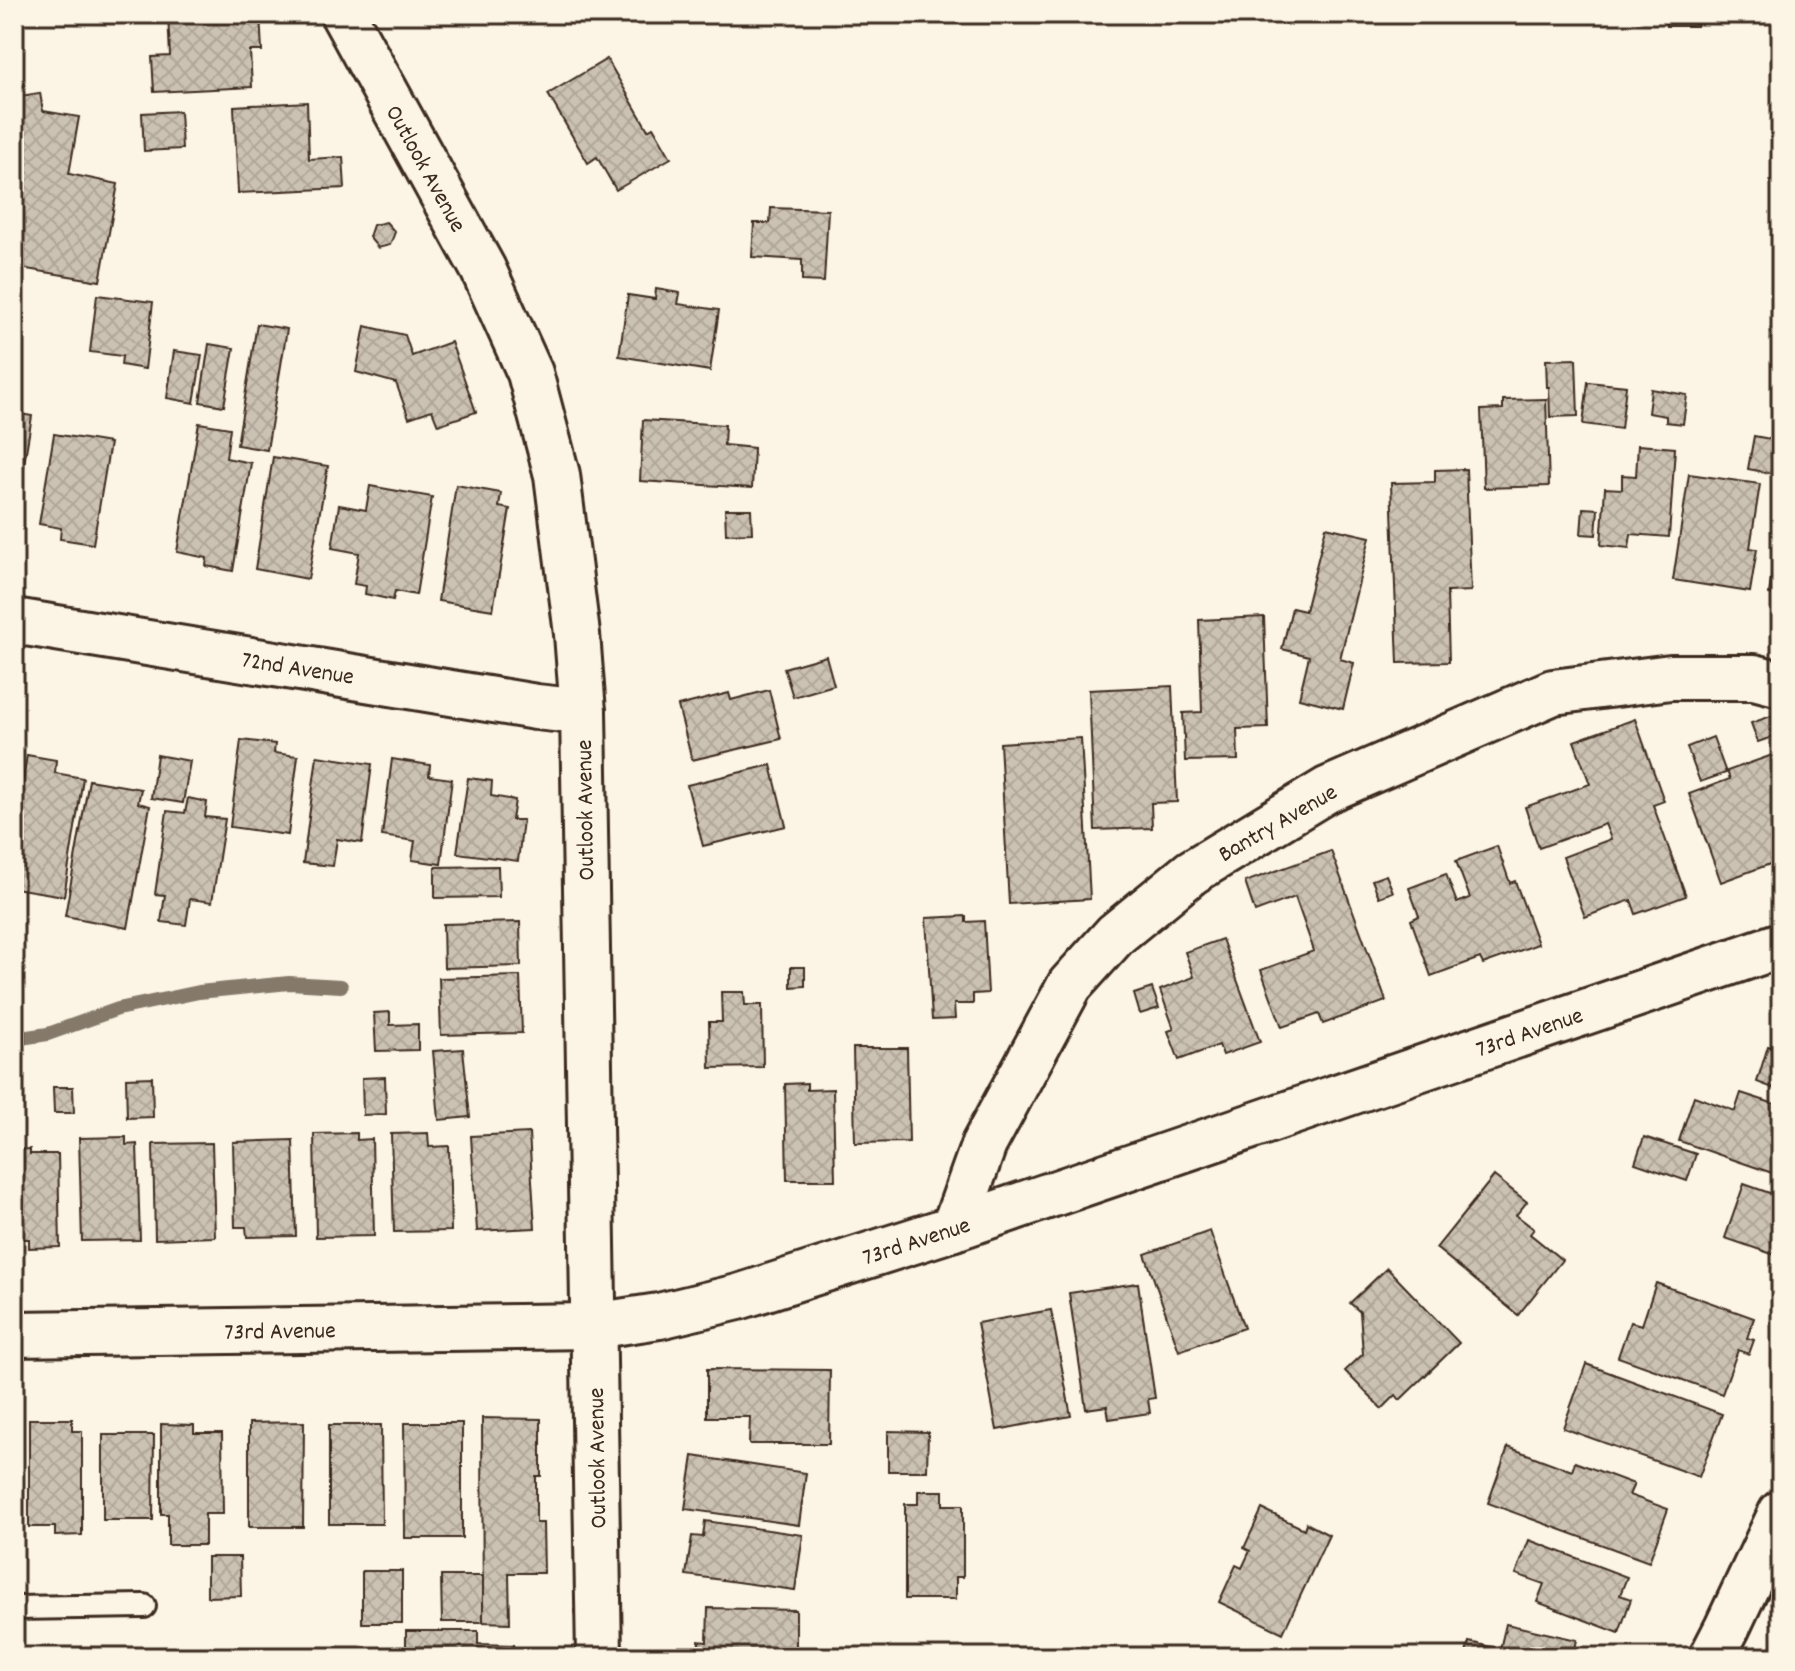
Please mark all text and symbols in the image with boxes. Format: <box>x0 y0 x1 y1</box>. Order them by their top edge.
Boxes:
street label: Outlook Avenue <box>375 100 473 239</box>
street label: 72nd Avenue <box>239 644 356 696</box>
street label: Outlook Avenue <box>569 739 605 881</box>
street label: Bantry Avenue <box>1213 777 1344 872</box>
street label: 73rd Avenue <box>1472 1000 1588 1068</box>
street label: 73rd Avenue <box>859 1210 975 1276</box>
street label: 73rd Avenue <box>224 1315 336 1351</box>
street label: Outlook Avenue <box>581 1387 617 1529</box>

